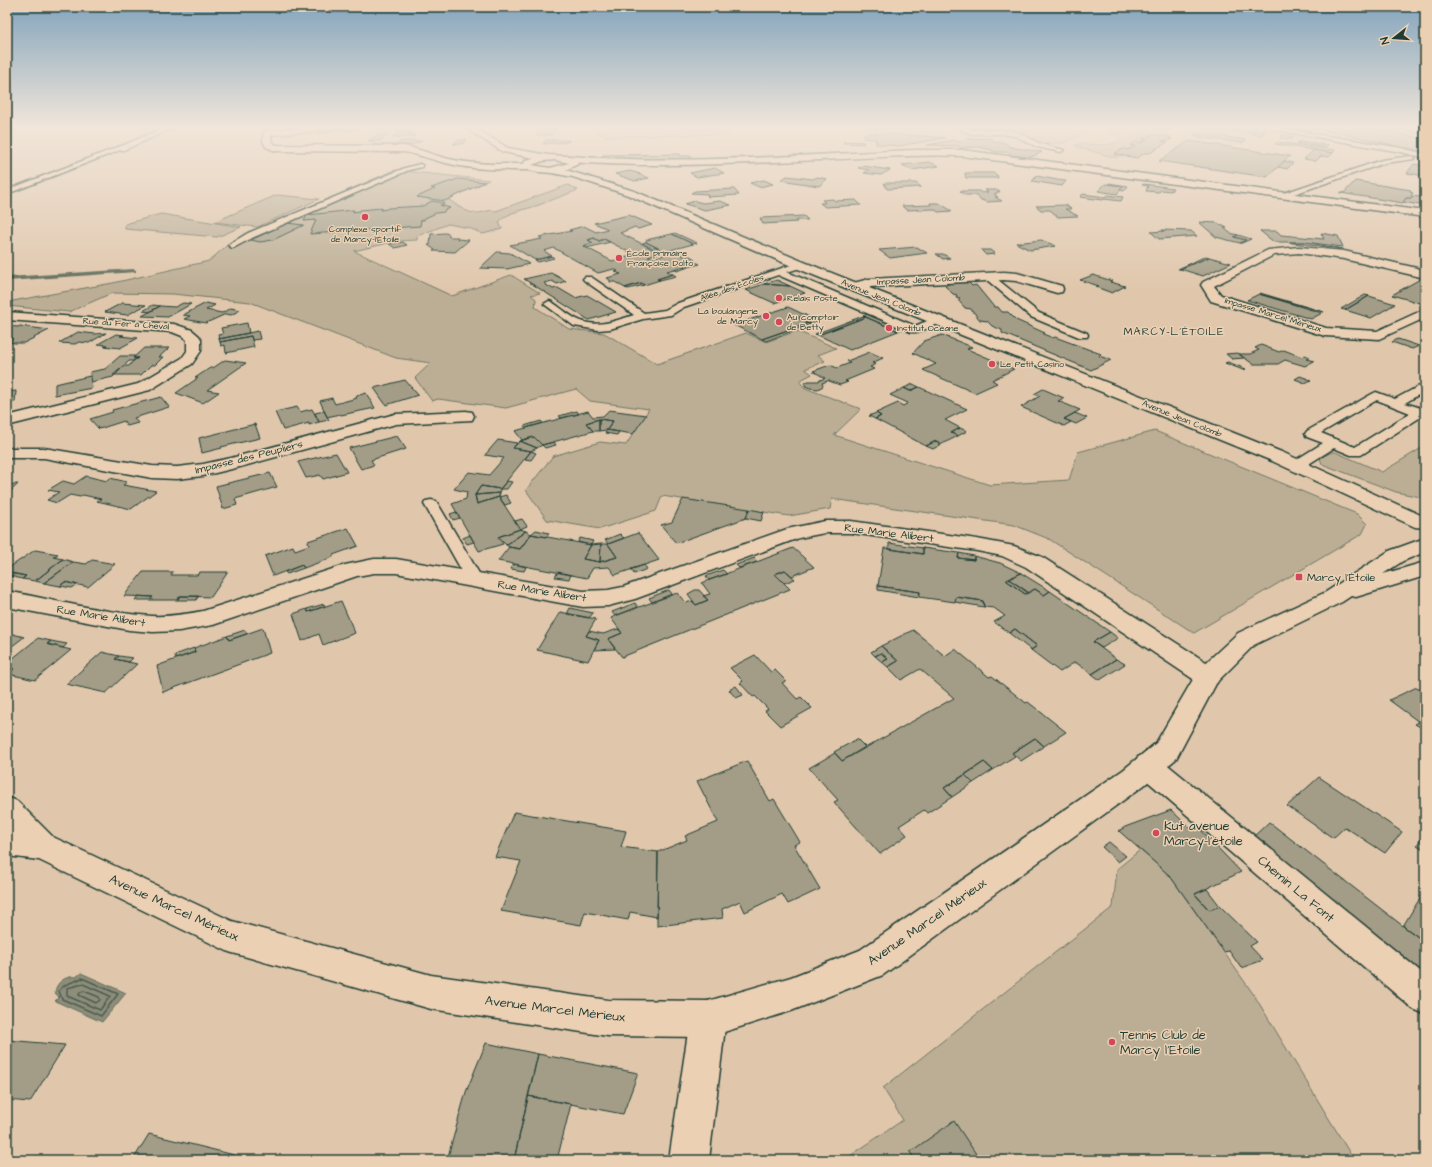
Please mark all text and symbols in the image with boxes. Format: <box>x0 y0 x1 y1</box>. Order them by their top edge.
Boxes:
north arrow <box>1374 18 1414 58</box>
text: N <box>1377 35 1393 46</box>
marker: Complexe sportif de Marcy-l'Étoile <box>360 212 370 222</box>
place label: Complexe sportif de Marcy-l'Étoile <box>329 223 402 246</box>
place label: École primaire Françoise Dolto <box>627 247 693 270</box>
marker: École primaire Françoise Dolto <box>614 253 624 263</box>
street label: Allée des Écoles <box>698 271 766 305</box>
street label: Impasse Jean Colomb <box>877 271 965 289</box>
street label: Avenue Jean Colomb <box>839 276 923 320</box>
place label: Relais Poste <box>787 292 838 305</box>
marker: Relais Poste <box>774 293 784 303</box>
street label: Impasse Marcel Mérieux <box>1223 294 1324 336</box>
place label: La boulangerie de Marcy <box>698 305 758 328</box>
marker: La boulangerie de Marcy <box>761 311 771 321</box>
place label: Au comptoir de Betty <box>787 311 839 334</box>
street label: Rue du Fer à Cheval <box>82 314 170 334</box>
marker: Au comptoir de Betty <box>774 317 784 327</box>
place label: Institut Océane <box>897 322 959 335</box>
marker: Institut Océane <box>884 323 894 333</box>
district label: MARCY-L'ÉTOILE <box>1124 324 1225 339</box>
place label: Le Petit Casino <box>1000 358 1064 371</box>
marker: Le Petit Casino <box>987 359 997 369</box>
street label: Avenue Jean Colomb <box>1140 397 1224 441</box>
street label: Impasse des Peupliers <box>194 436 305 478</box>
street label: Rue Marie Alibert <box>844 520 935 546</box>
place label: Marcy l'Étoile <box>1307 570 1375 586</box>
marker: Marcy l'Étoile <box>1294 572 1304 582</box>
street label: Rue Marie Alibert <box>497 577 588 606</box>
street label: Rue Marie Alibert <box>56 602 147 631</box>
place label: Kut avenue Marcy-l’étoile <box>1164 817 1243 851</box>
marker: Kut avenue Marcy-l’étoile <box>1151 828 1161 838</box>
street label: Chemin La Font <box>1254 851 1339 927</box>
street label: Avenue Marcel Mérieux <box>106 870 243 946</box>
street label: Avenue Marcel Mérieux <box>864 874 991 970</box>
street label: Avenue Marcel Mérieux <box>484 991 627 1027</box>
place label: Tennis Club de Marcy l'Etoile <box>1120 1026 1206 1060</box>
marker: Tennis Club de Marcy l'Etoile <box>1107 1037 1117 1047</box>

